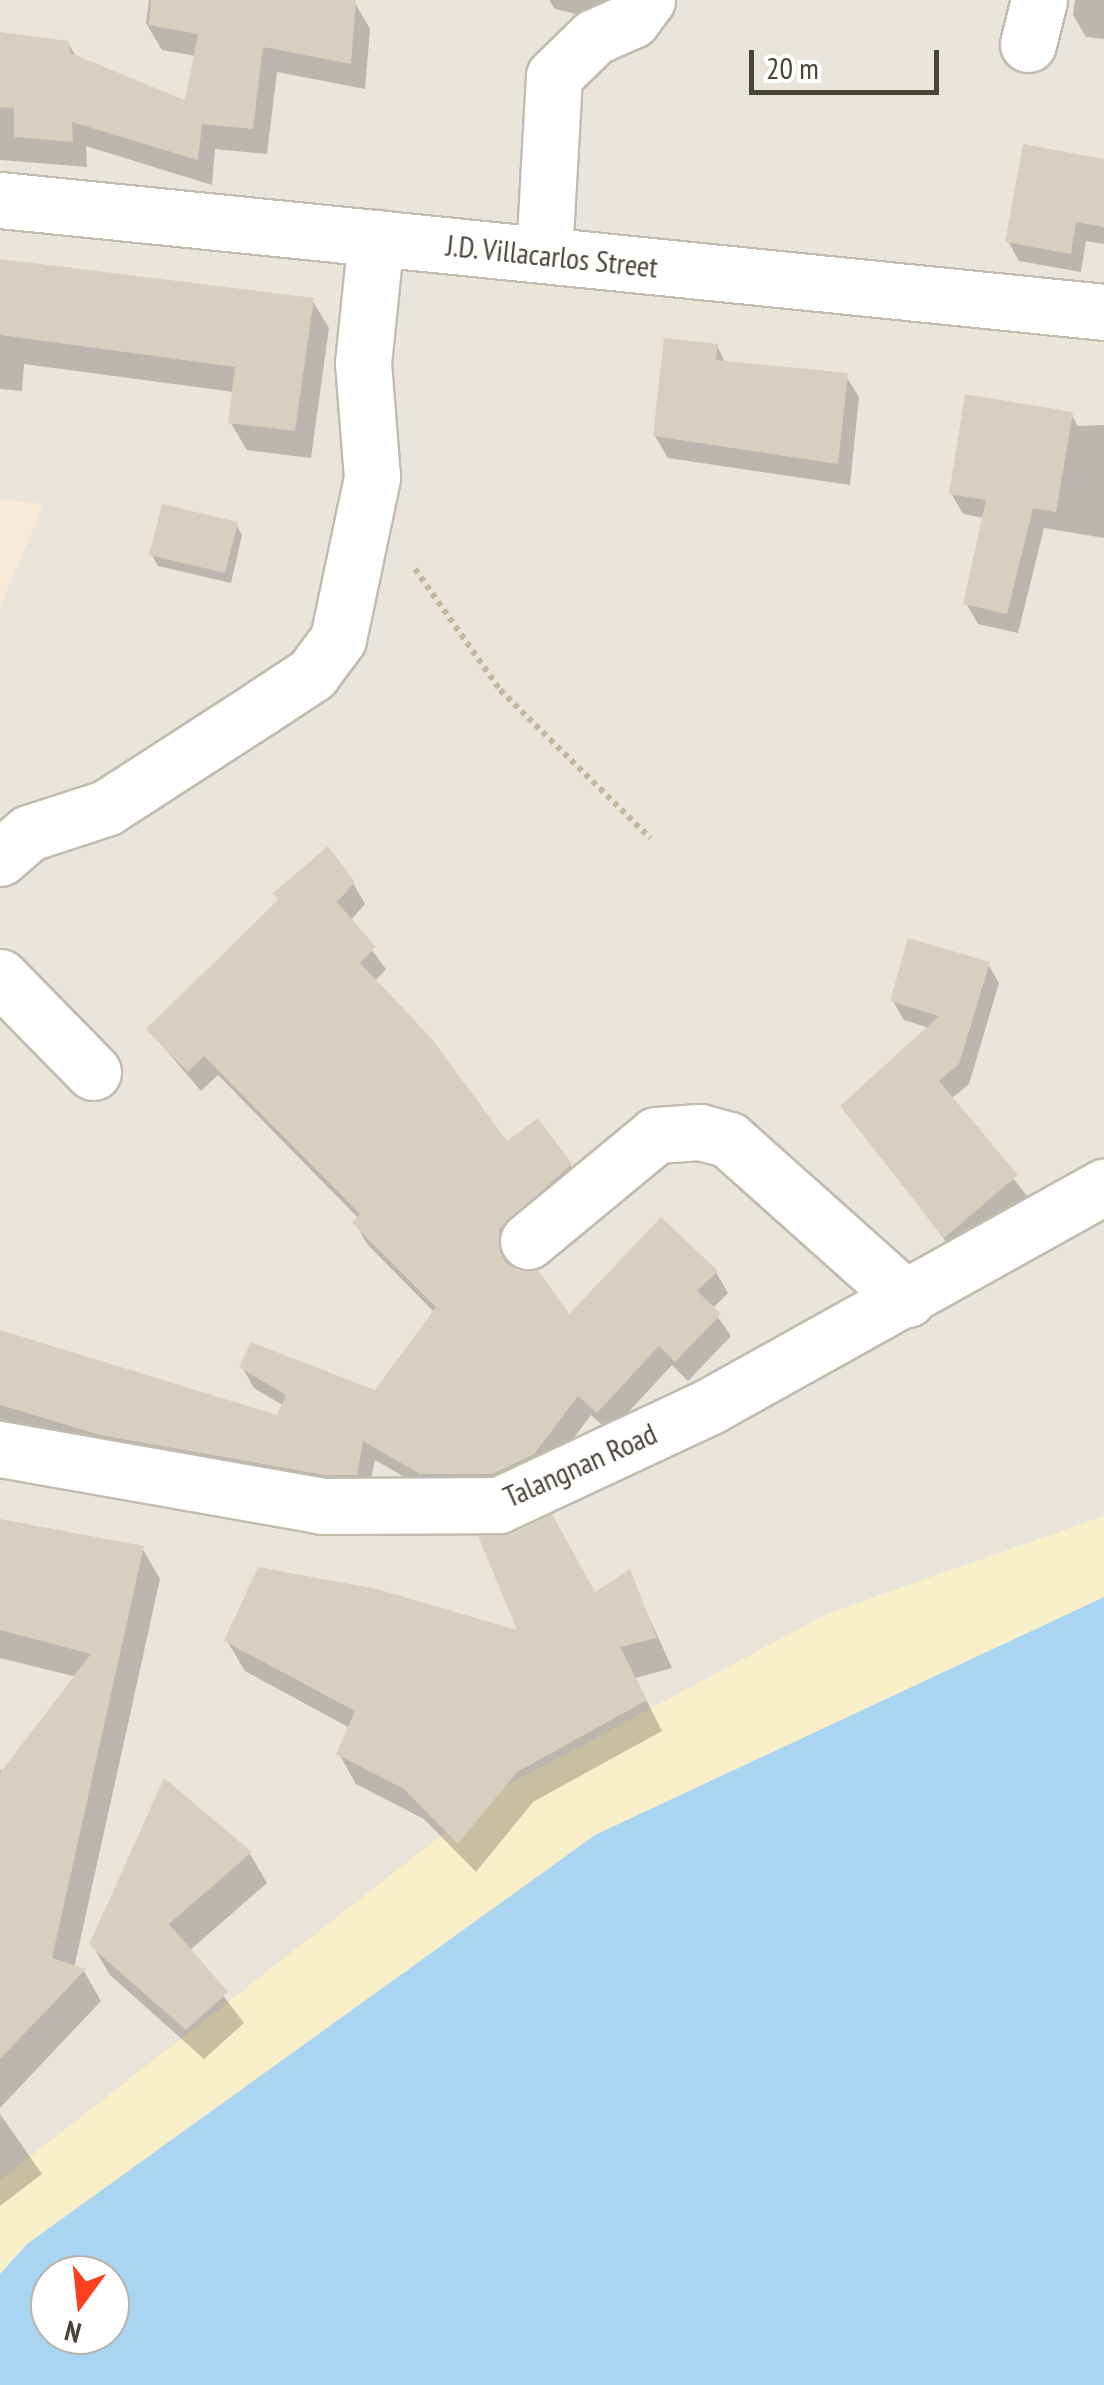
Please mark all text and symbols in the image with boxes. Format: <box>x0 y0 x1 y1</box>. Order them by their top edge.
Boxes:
scale bar <box>754 30 944 92</box>
text: 20 m <box>766 48 819 87</box>
street label: J.D. Villacarlos Street <box>443 227 661 285</box>
street label: Talangnan Road <box>498 1415 662 1515</box>
north arrow <box>30 2255 130 2355</box>
text: N <box>61 2313 85 2352</box>

